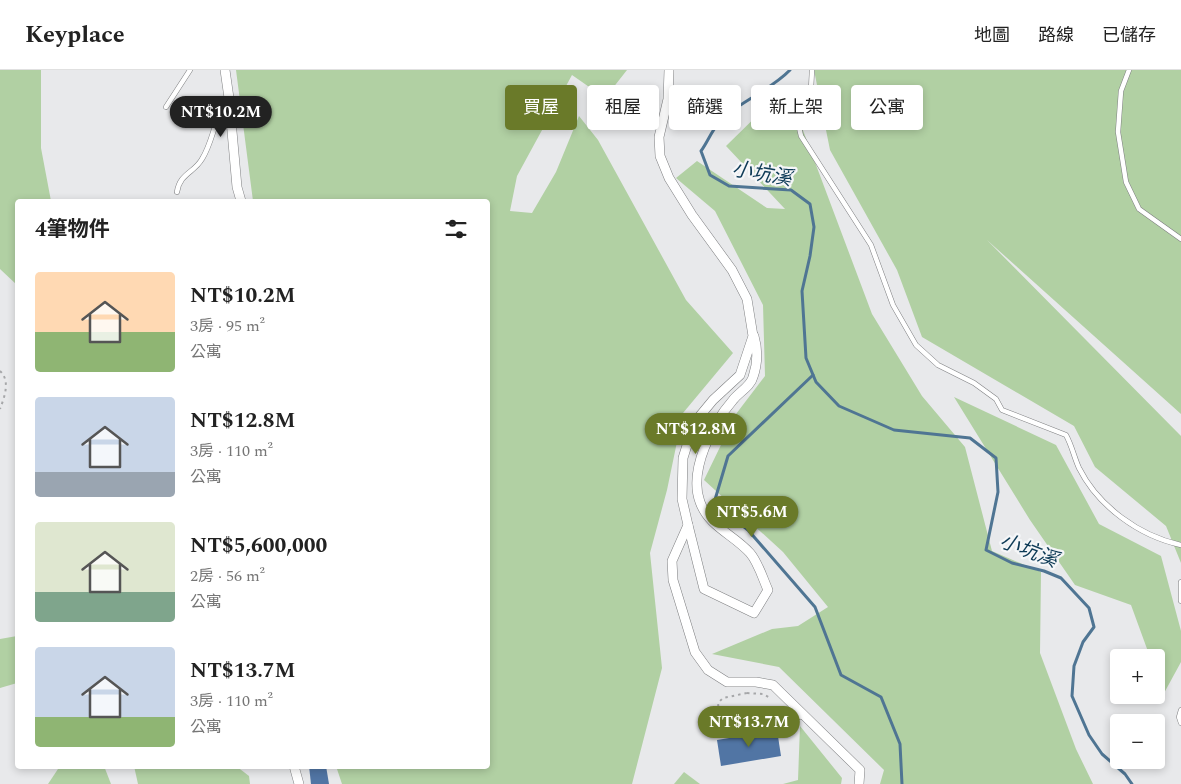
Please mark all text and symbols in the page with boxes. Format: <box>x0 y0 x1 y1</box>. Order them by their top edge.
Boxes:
text: Keyplace <box>25 17 125 53</box>
text: 地圖 <box>974 22 1010 49</box>
text: 路線 <box>1038 22 1074 49</box>
text: 已儲存 <box>1102 22 1156 49</box>
chip: 買屋 <box>505 85 577 130</box>
chip: 租屋 <box>587 85 659 130</box>
chip: 篩選 <box>669 85 741 130</box>
chip: 新上架 <box>751 85 841 130</box>
chip: 公寓 <box>851 85 923 130</box>
pin: NT$10.2M <box>169 96 273 138</box>
text: NT$10.2M <box>181 100 261 124</box>
water label: 小坑溪 <box>730 154 797 194</box>
text: 4筆物件 <box>35 214 110 246</box>
icon: filters <box>442 215 470 243</box>
text: NT$10.2M <box>190 280 296 312</box>
icon: home <box>75 292 135 352</box>
text: 3房 · 95 m² <box>190 314 265 338</box>
text: 公寓 <box>190 340 222 364</box>
text: NT$12.8M <box>190 405 296 437</box>
pin: NT$12.8M <box>644 412 748 455</box>
icon: home <box>75 417 135 477</box>
text: NT$12.8M <box>656 417 736 441</box>
text: 3房 · 110 m² <box>190 439 273 463</box>
text: 公寓 <box>190 465 222 489</box>
pin: NT$5.6M <box>706 496 798 538</box>
text: NT$5.6M <box>716 500 788 524</box>
water label: 小坑溪 <box>995 526 1065 577</box>
text: NT$5,600,000 <box>190 530 327 562</box>
icon: home <box>75 542 135 602</box>
text: 2房 · 56 m² <box>190 564 265 588</box>
text: 公寓 <box>190 590 222 614</box>
map controls <box>1110 649 1165 769</box>
button: + <box>1110 649 1165 704</box>
text: NT$13.7M <box>190 655 296 687</box>
icon: home <box>75 667 135 727</box>
text: 3房 · 110 m² <box>190 689 273 713</box>
pin: NT$13.7M <box>697 706 801 748</box>
text: NT$13.7M <box>709 710 789 734</box>
button: − <box>1110 714 1165 769</box>
text: 公寓 <box>190 715 222 739</box>

